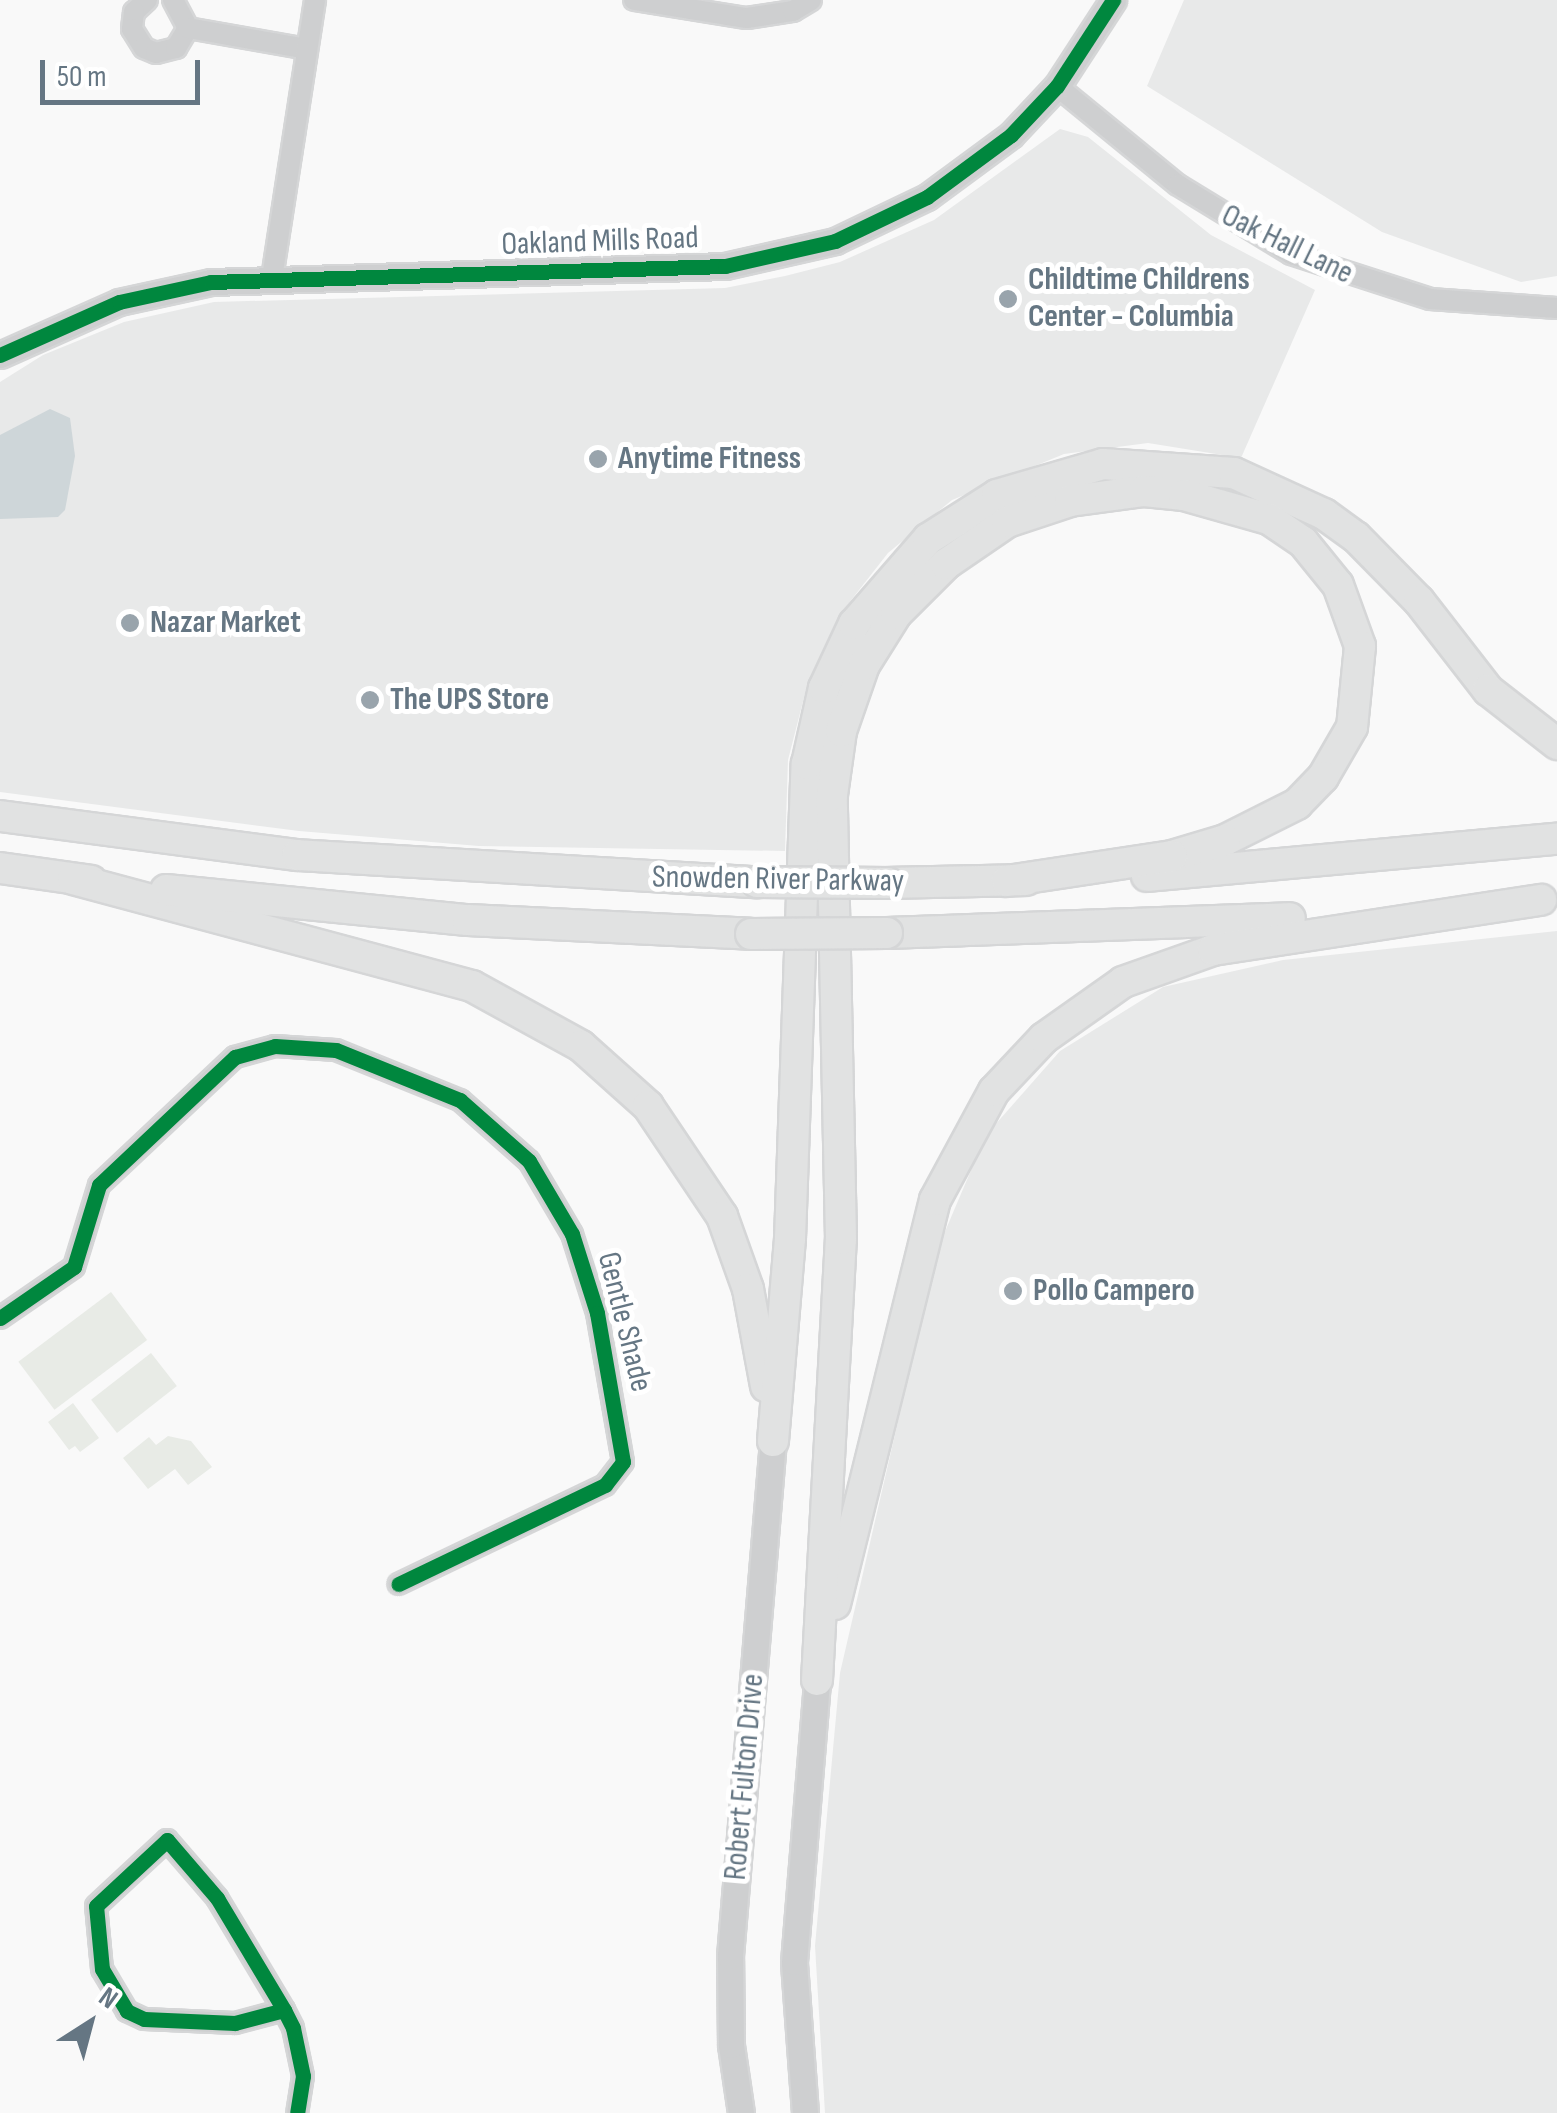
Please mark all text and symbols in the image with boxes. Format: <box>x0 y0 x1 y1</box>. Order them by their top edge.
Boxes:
scale bar <box>45 40 205 102</box>
text: 50 m <box>57 59 106 95</box>
street label: Oak Hall Lane <box>1215 197 1359 293</box>
street label: Oakland Mills Road <box>501 219 699 265</box>
place label: Childtime Childrens Center - Columbia <box>1028 262 1250 337</box>
marker: Childtime Childrens Center - Columbia <box>997 288 1019 310</box>
place label: Anytime Fitness <box>618 440 801 478</box>
marker: Anytime Fitness <box>587 448 609 470</box>
place label: Nazar Market <box>150 604 301 642</box>
marker: Nazar Market <box>119 612 141 634</box>
place label: The UPS Store <box>390 681 549 719</box>
marker: The UPS Store <box>359 689 381 711</box>
street label: Snowden River Parkway <box>652 859 904 901</box>
street label: Gentle Shade <box>588 1248 660 1396</box>
place label: Pollo Campero <box>1033 1272 1195 1310</box>
marker: Pollo Campero <box>1002 1280 1024 1302</box>
street label: Robert Fulton Drive <box>717 1672 773 1882</box>
north arrow <box>40 1973 140 2073</box>
text: N <box>92 1981 124 2016</box>

